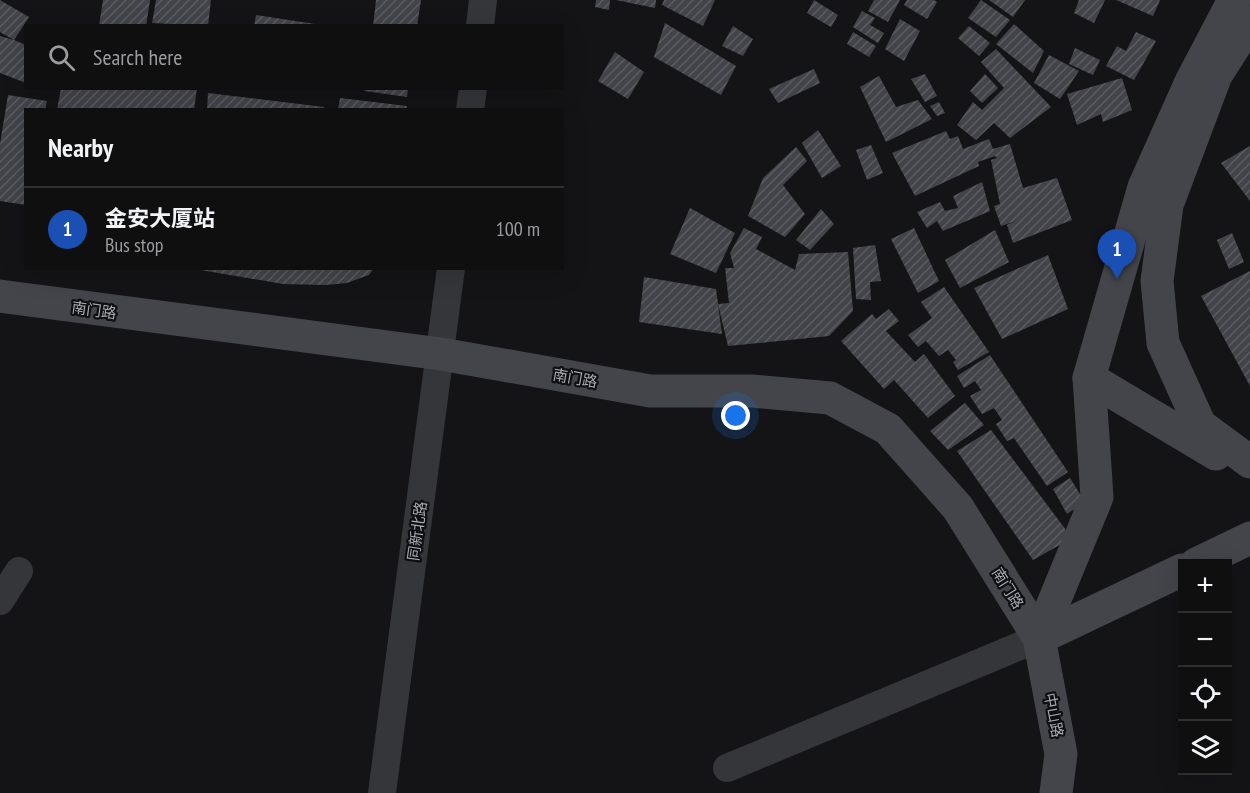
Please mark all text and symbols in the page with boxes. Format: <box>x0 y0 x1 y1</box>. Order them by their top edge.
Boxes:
search box <box>24 24 564 90</box>
icon: search <box>45 41 78 74</box>
text: Search here <box>93 43 182 71</box>
text: Nearby <box>48 131 113 164</box>
text: 金安大厦站 <box>105 204 215 232</box>
text: 1 <box>63 216 72 242</box>
text: 100 m <box>496 216 540 242</box>
pin: 1 <box>1098 230 1136 279</box>
text: Bus stop <box>105 232 164 258</box>
street label: 南门路 <box>70 297 118 323</box>
street label: 南门路 <box>551 365 599 391</box>
your location <box>721 401 750 430</box>
street label: 同新北路 <box>403 500 431 562</box>
map controls <box>1178 559 1232 775</box>
button: + <box>1178 559 1232 613</box>
street label: 南门路 <box>988 564 1028 612</box>
button: − <box>1178 613 1232 667</box>
button: locate <box>1178 667 1232 721</box>
street label: 中山路 <box>1040 691 1068 739</box>
button: layers <box>1178 721 1232 775</box>

